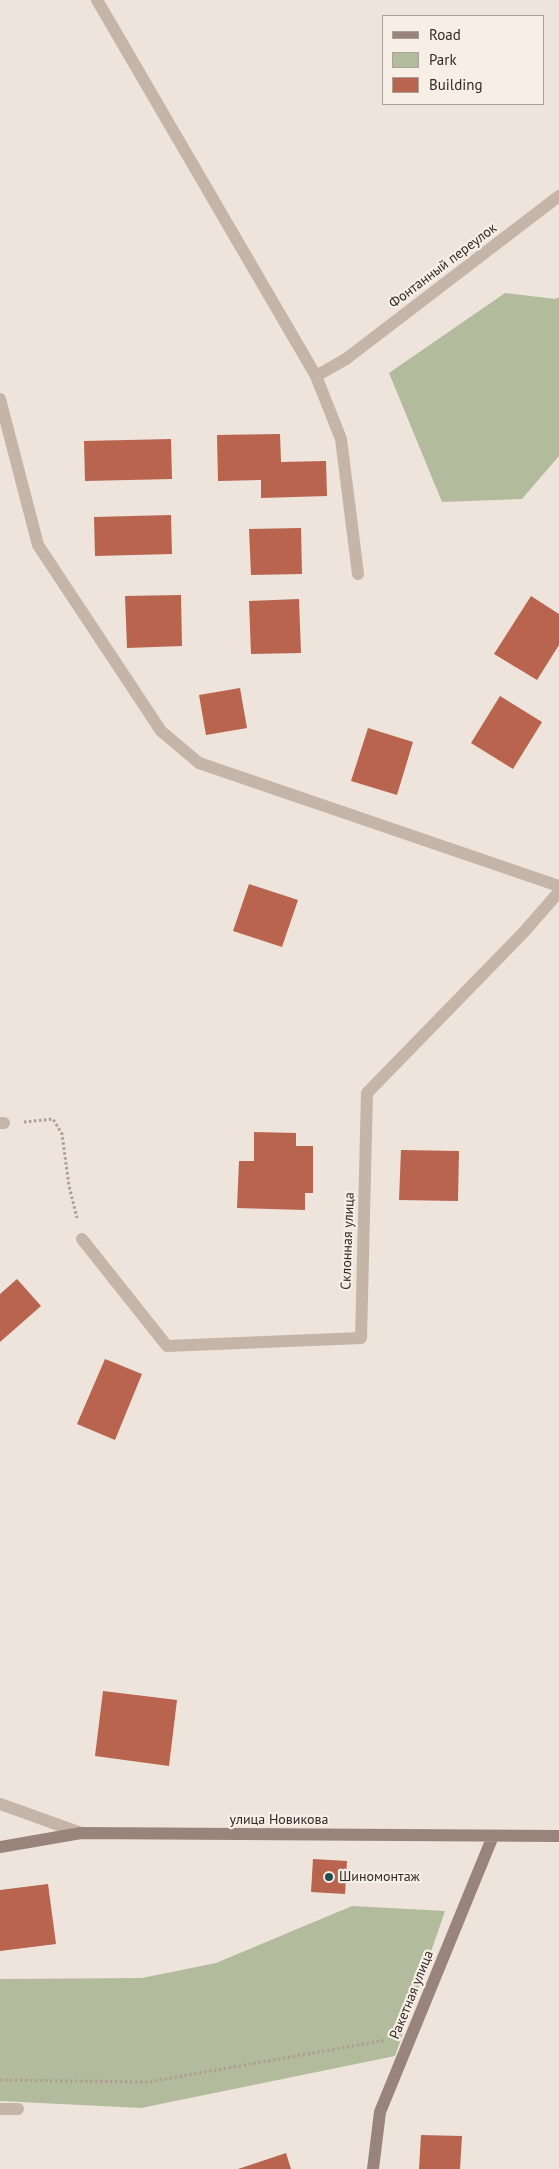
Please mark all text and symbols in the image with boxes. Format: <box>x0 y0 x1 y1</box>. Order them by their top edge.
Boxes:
legend <box>382 15 544 105</box>
text: Road <box>429 25 461 44</box>
text: Park <box>429 50 457 69</box>
text: Building <box>429 75 483 94</box>
street label: Фонтанный переулок <box>386 220 500 312</box>
street label: Склонная улица <box>338 1192 358 1290</box>
street label: улица Новикова <box>230 1812 328 1828</box>
place label: Шиномонтаж <box>339 1869 420 1885</box>
marker: Шиномонтаж <box>323 1871 335 1883</box>
street label: Ракетная улица <box>387 1948 437 2042</box>

